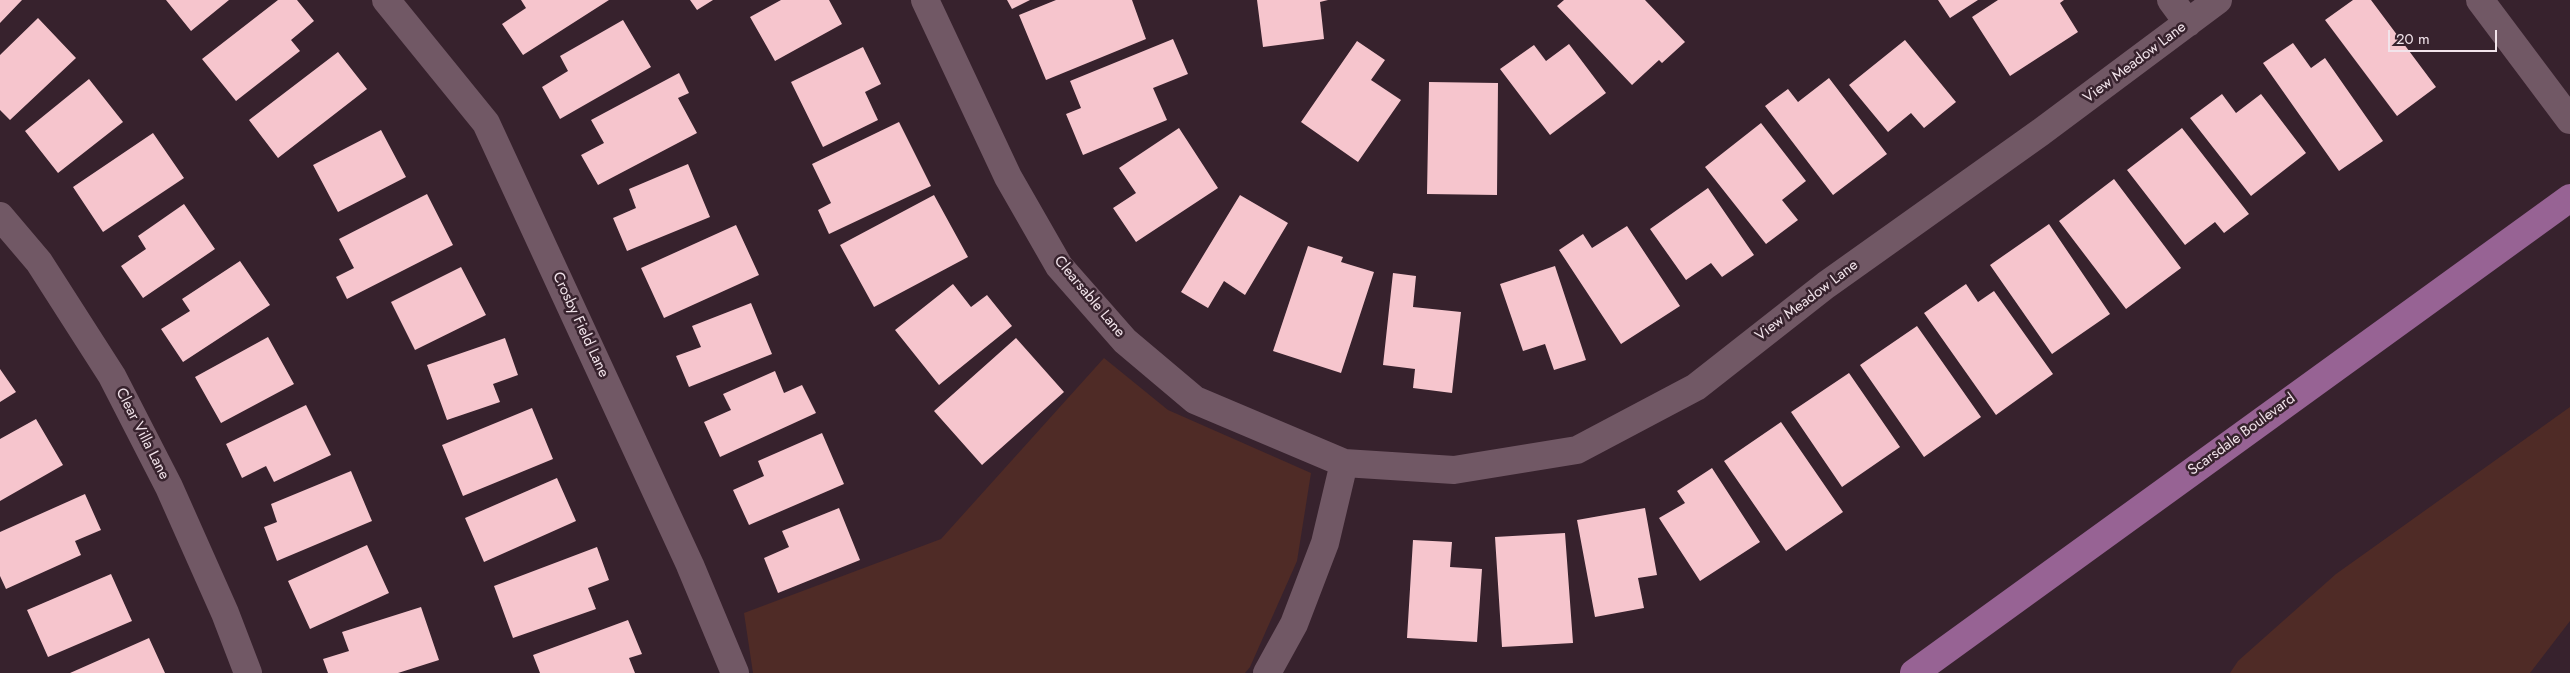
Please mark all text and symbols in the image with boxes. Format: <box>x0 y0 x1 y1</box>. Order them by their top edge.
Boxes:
street label: View Meadow Lane <box>2080 19 2190 107</box>
scale bar <box>2390 20 2499 52</box>
text: 20 m <box>2396 28 2430 50</box>
street label: Clearsable Lane <box>1050 253 1128 341</box>
street label: View Meadow Lane <box>1752 257 1862 345</box>
street label: Crosby Field Lane <box>548 270 612 380</box>
street label: Clear Villa Lane <box>111 385 173 483</box>
street label: Scarsdale Boulevard <box>2185 390 2299 480</box>

